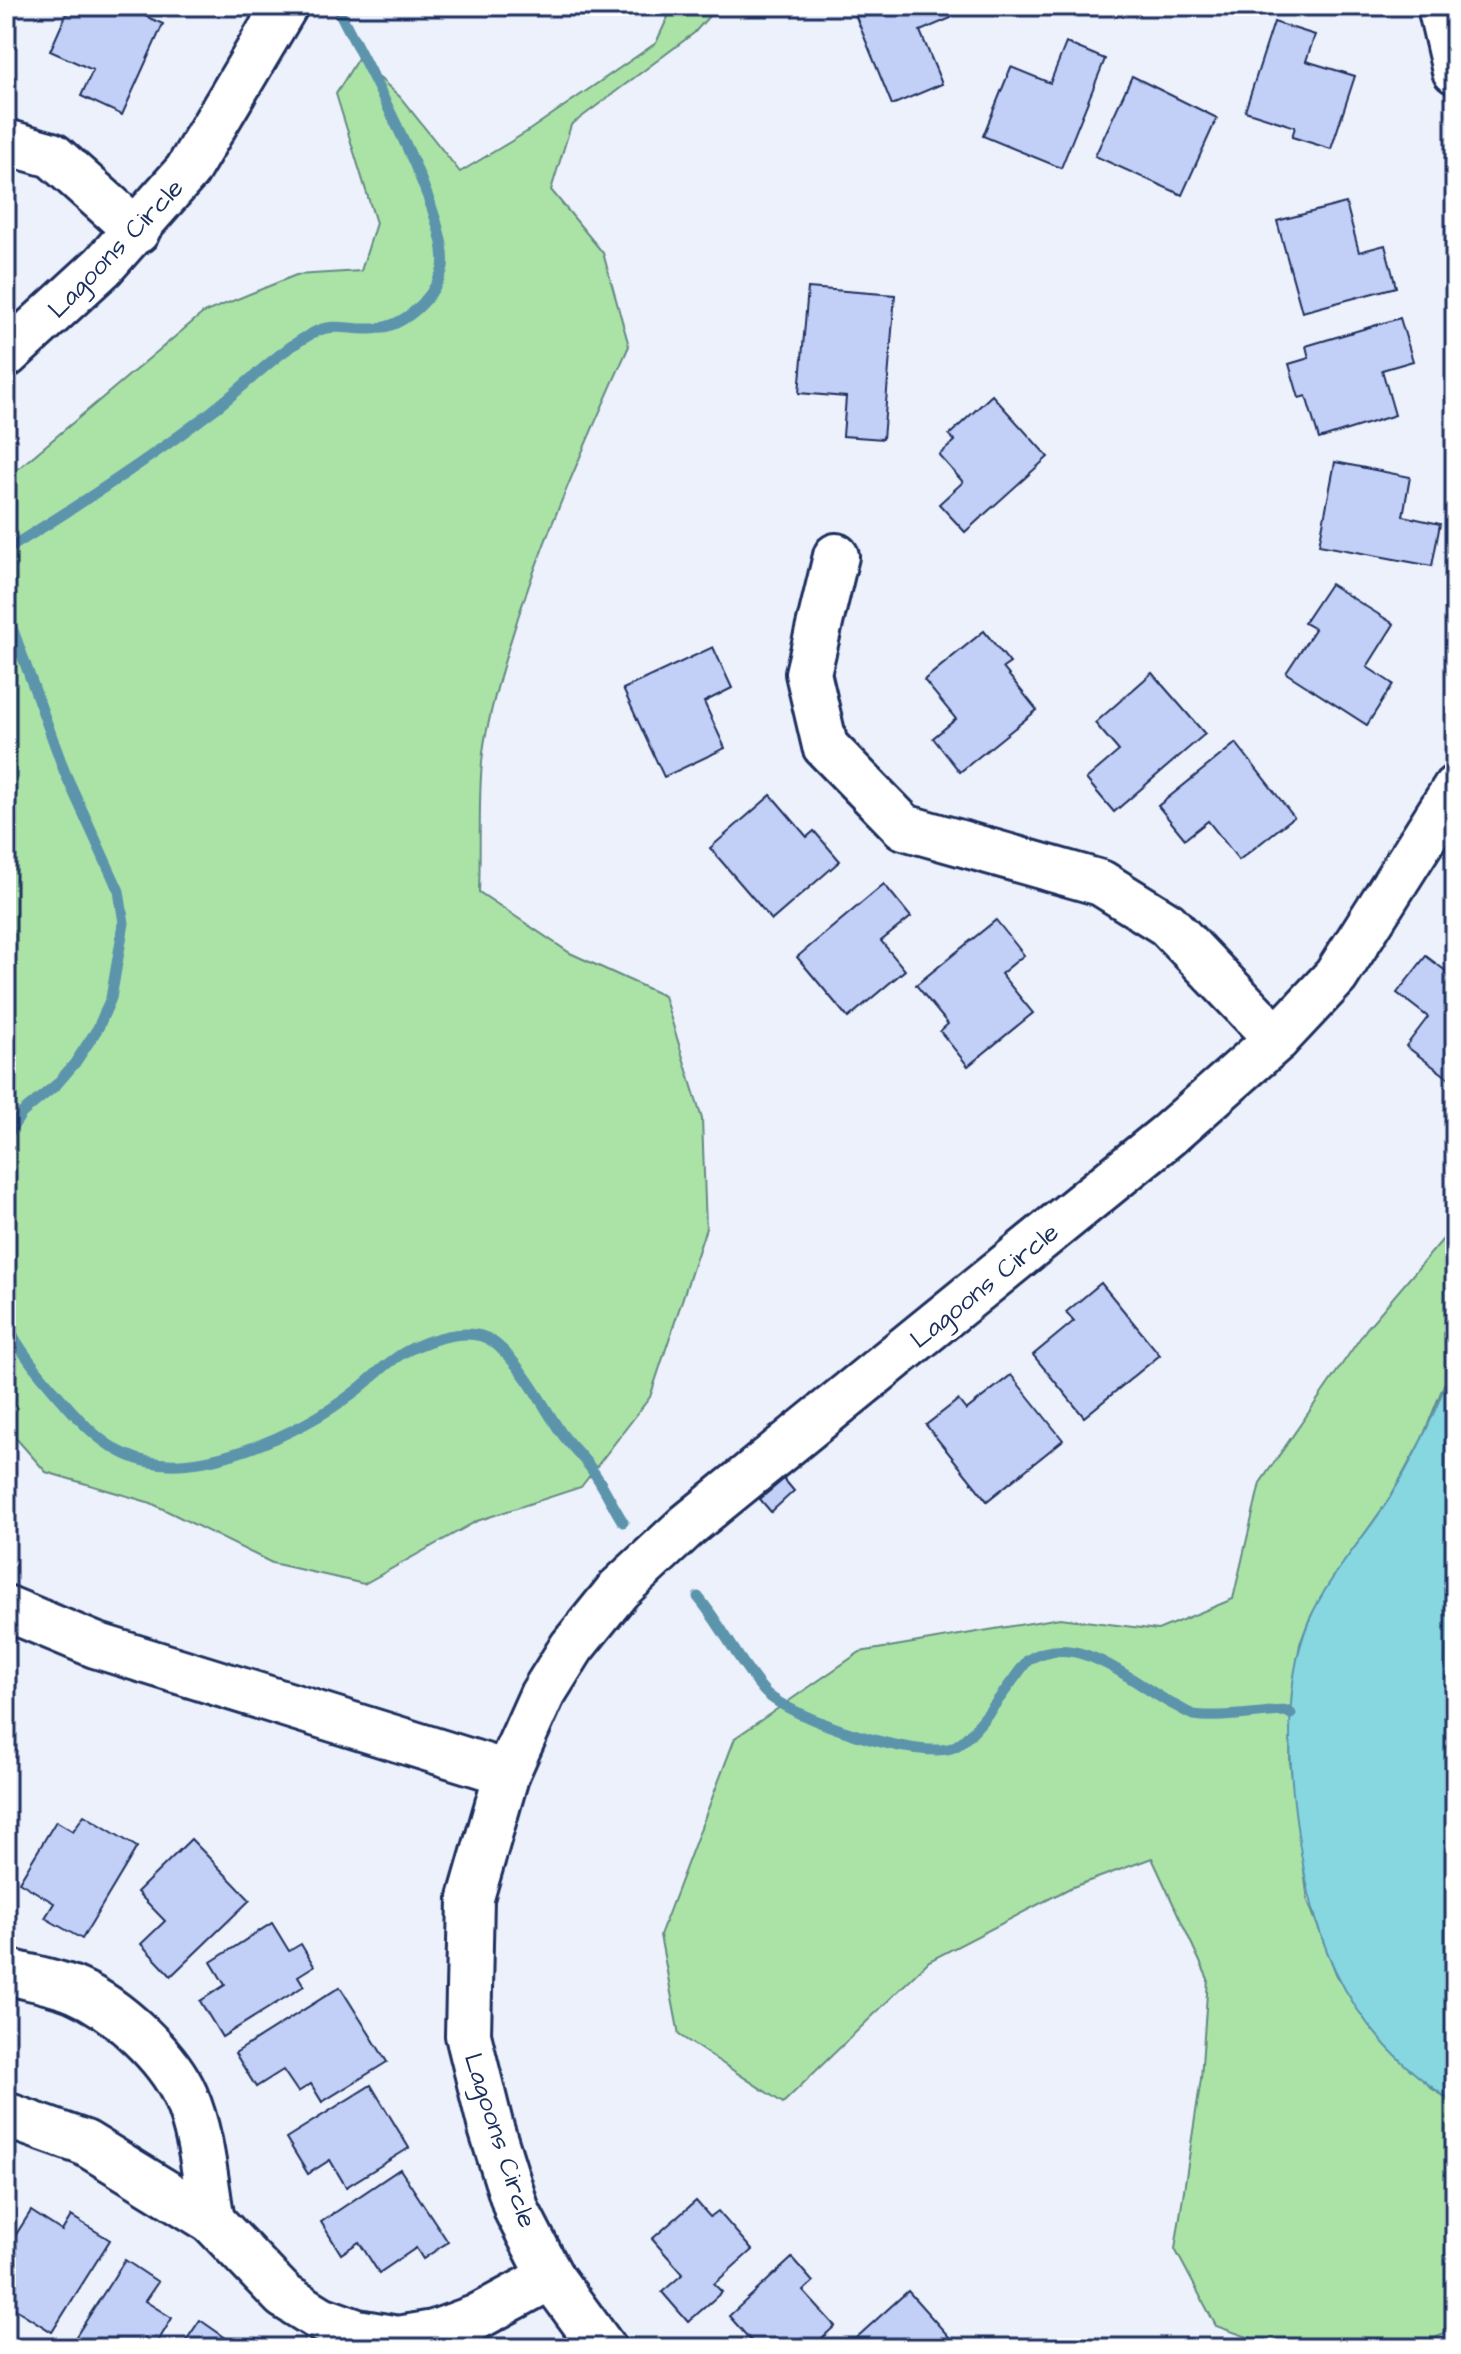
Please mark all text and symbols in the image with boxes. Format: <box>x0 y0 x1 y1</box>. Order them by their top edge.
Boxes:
street label: Lagoons Circle <box>40 171 193 328</box>
street label: Lagoons Circle <box>903 1215 1068 1358</box>
street label: Lagoons Circle <box>453 2048 545 2233</box>

